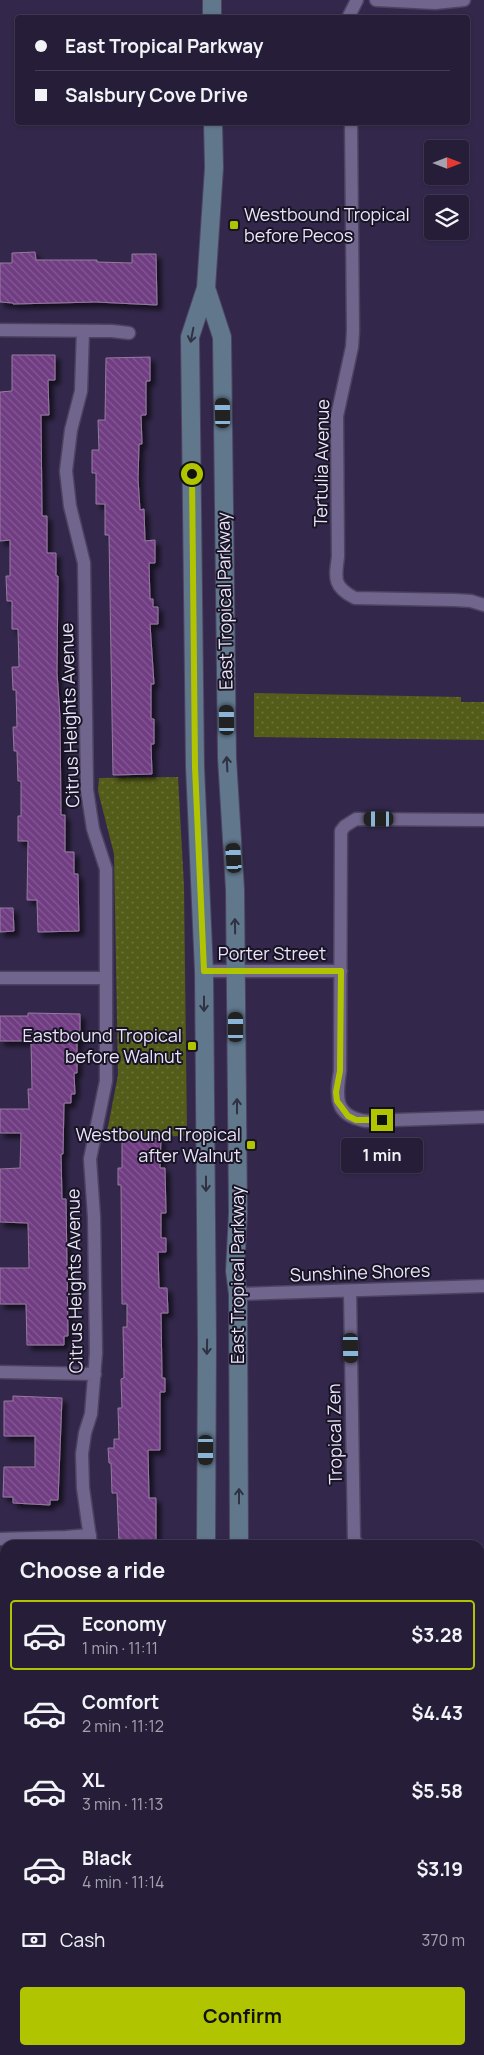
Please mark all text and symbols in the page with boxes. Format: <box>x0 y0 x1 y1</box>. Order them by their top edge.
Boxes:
text: East Tropical Parkway <box>65 33 263 59</box>
text: Salsbury Cove Drive <box>65 82 248 108</box>
north arrow <box>424 140 469 185</box>
map controls <box>424 140 469 240</box>
button: layers <box>424 195 469 240</box>
place label: Westbound Tropical before Pecos <box>244 202 410 247</box>
marker: Westbound Tropical before Pecos <box>228 219 240 231</box>
one-way arrow <box>187 326 196 342</box>
car <box>215 398 230 428</box>
street label: Tertulia Avenue <box>308 399 334 527</box>
route start <box>181 463 203 485</box>
street label: East Tropical Parkway <box>210 511 238 690</box>
street label: Citrus Heights Avenue <box>54 622 84 808</box>
car <box>219 705 234 735</box>
one-way arrow <box>223 756 232 772</box>
car <box>364 812 394 827</box>
car <box>225 843 242 873</box>
one-way arrow <box>230 919 240 935</box>
street label: Porter Street <box>218 941 326 965</box>
one-way arrow <box>199 996 209 1012</box>
car <box>228 1012 243 1042</box>
place label: Eastbound Tropical before Walnut <box>22 1023 182 1068</box>
marker: Eastbound Tropical before Walnut <box>186 1040 198 1052</box>
one-way arrow <box>232 1099 242 1115</box>
route end <box>371 1109 393 1131</box>
place label: Westbound Tropical after Walnut <box>75 1122 241 1167</box>
callout: 1 min <box>341 1138 423 1172</box>
marker: Westbound Tropical after Walnut <box>245 1139 257 1151</box>
text: 1 min <box>362 1144 402 1166</box>
one-way arrow <box>201 1176 211 1192</box>
street label: East Tropical Parkway <box>225 1186 249 1364</box>
street label: Citrus Heights Avenue <box>60 1188 88 1374</box>
street label: Sunshine Shores <box>289 1258 430 1286</box>
car <box>343 1333 358 1363</box>
one-way arrow <box>202 1338 212 1355</box>
street label: Tropical Zen <box>321 1383 347 1485</box>
car <box>198 1435 213 1465</box>
one-way arrow <box>234 1489 244 1505</box>
text: Choose a ride <box>20 1555 165 1585</box>
text: Economy <box>82 1611 166 1637</box>
icon: car <box>22 1613 67 1658</box>
text: $3.28 <box>411 1622 463 1648</box>
text: 1 min · 11:11 <box>82 1637 158 1659</box>
text: Comfort <box>82 1689 159 1715</box>
icon: car <box>22 1691 67 1736</box>
text: $4.43 <box>412 1700 463 1726</box>
text: 2 min · 11:12 <box>82 1715 164 1737</box>
text: XL <box>82 1767 105 1793</box>
icon: car <box>22 1769 67 1814</box>
text: $5.58 <box>411 1778 463 1804</box>
text: 3 min · 11:13 <box>82 1793 163 1815</box>
text: Black <box>82 1845 131 1871</box>
icon: car <box>22 1847 67 1892</box>
text: $3.19 <box>416 1856 463 1882</box>
text: 4 min · 11:14 <box>82 1871 164 1893</box>
icon: cash <box>20 1926 48 1954</box>
text: Cash <box>60 1927 105 1953</box>
text: 370 m <box>422 1929 465 1951</box>
button: Confirm <box>20 1987 465 2045</box>

